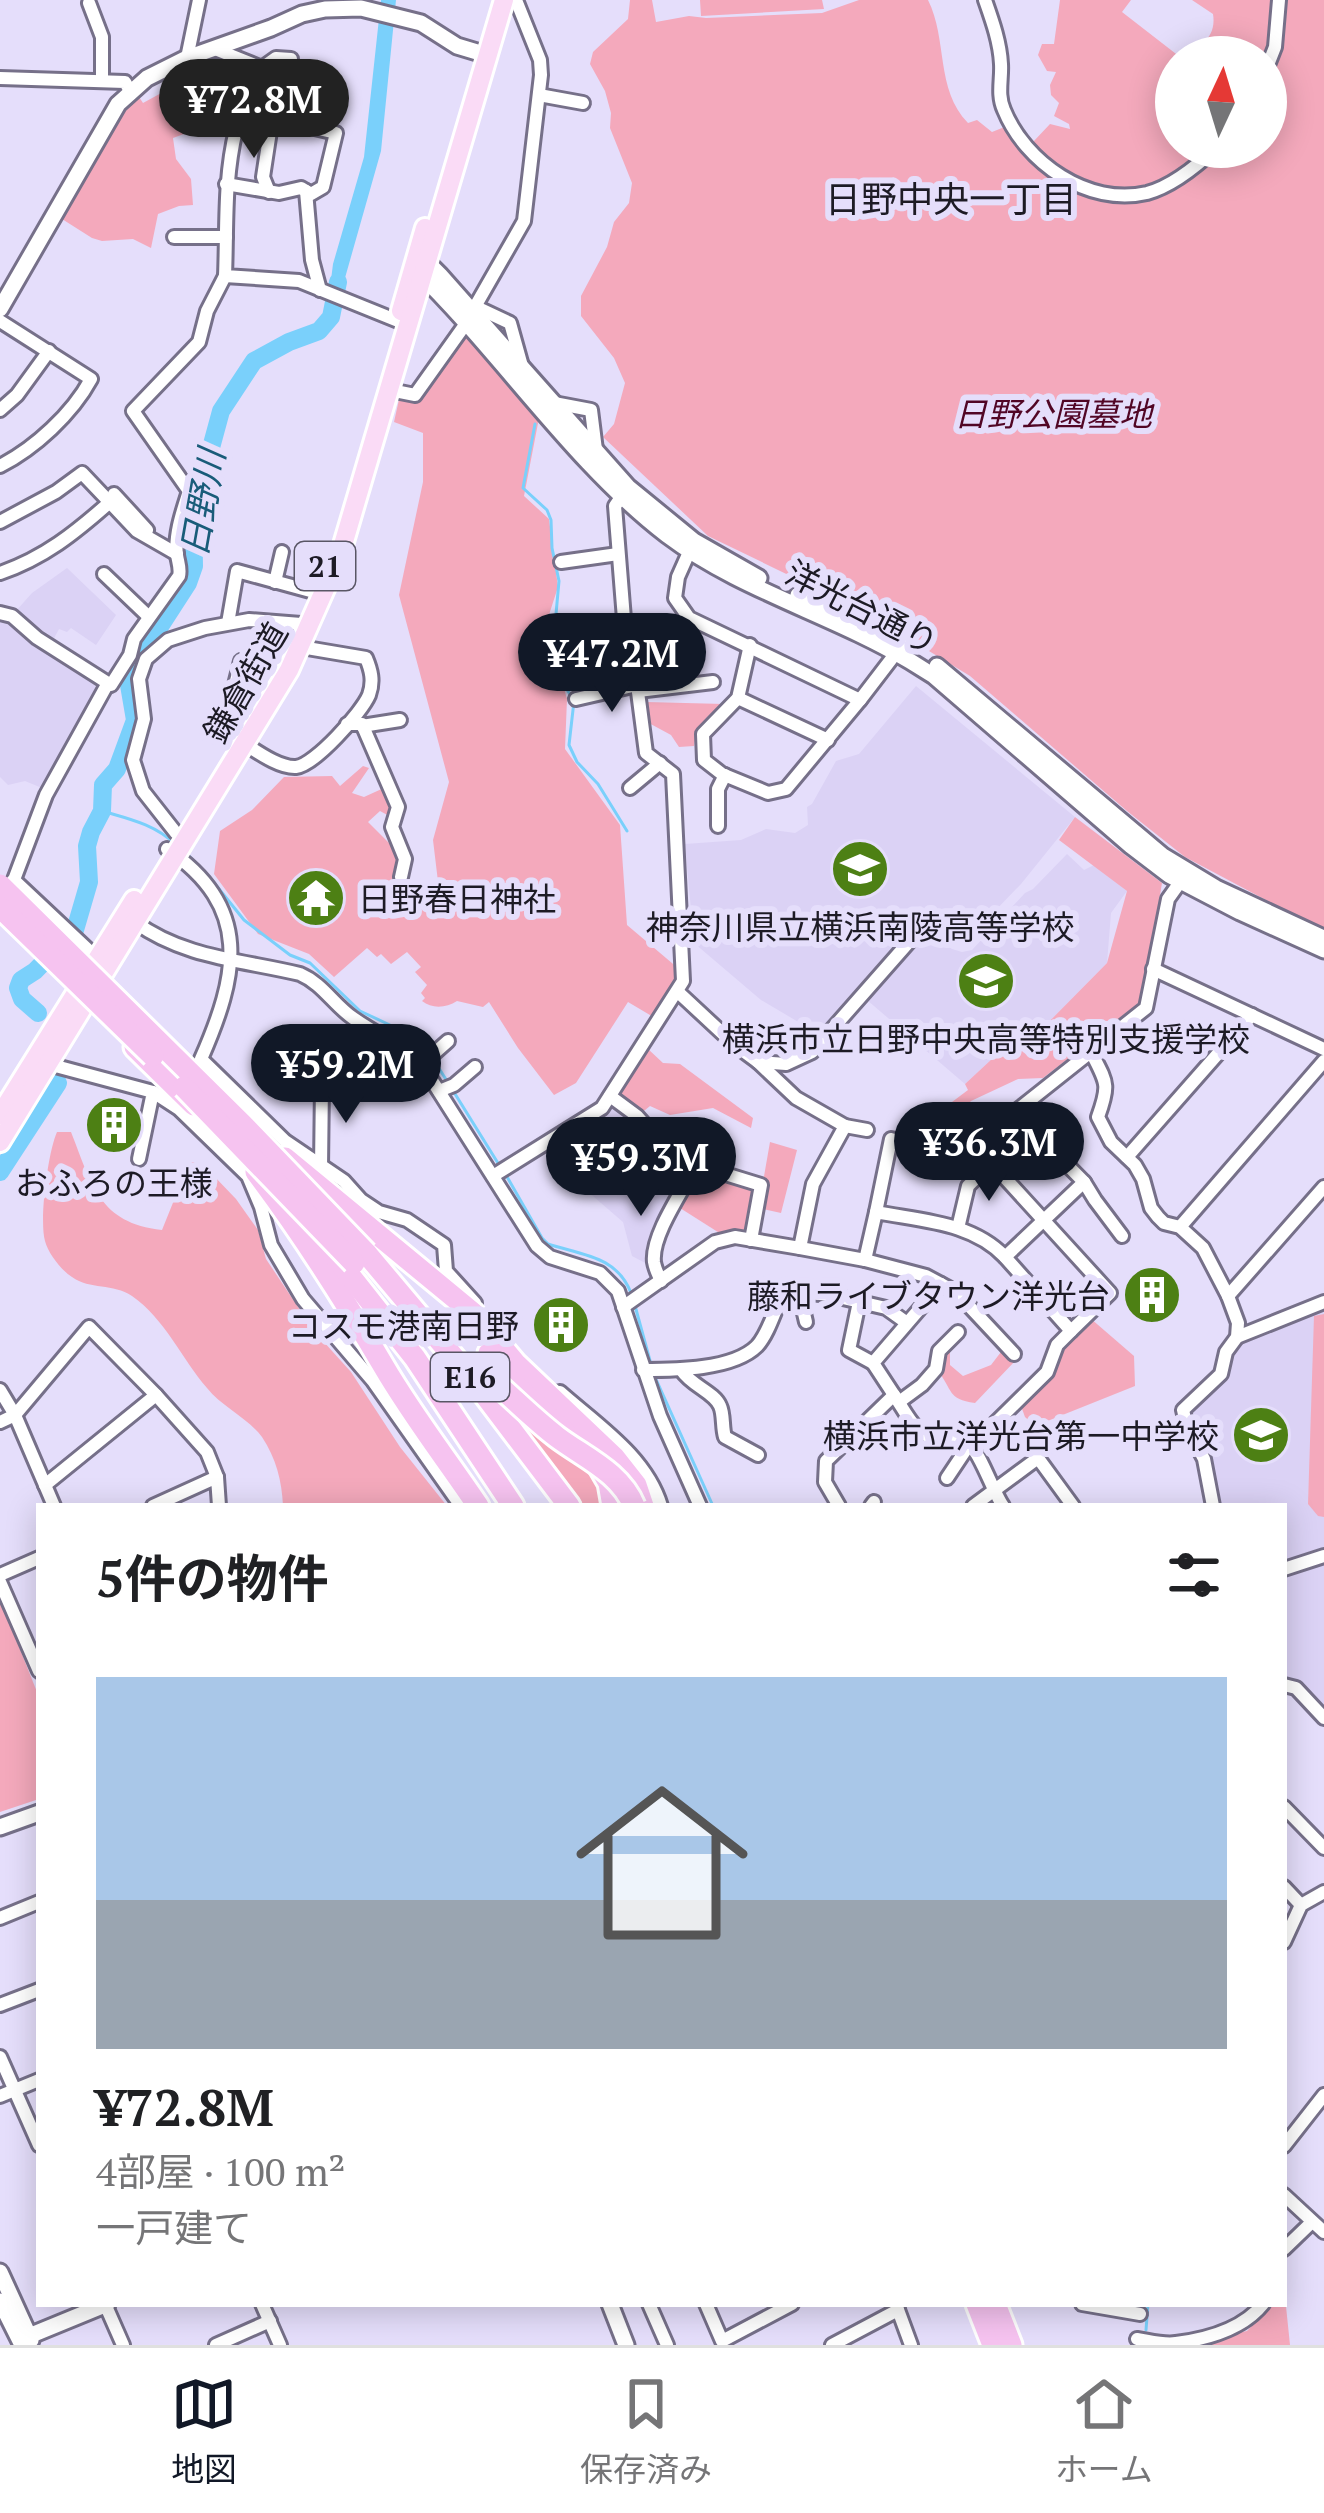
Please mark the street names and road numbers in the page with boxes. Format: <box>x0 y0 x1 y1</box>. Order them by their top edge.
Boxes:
road number: 21 <box>295 542 355 590</box>
street label: 洋光台通り <box>779 550 945 664</box>
street label: 鎌倉街道 <box>193 614 297 750</box>
road number: E16 <box>431 1353 509 1401</box>

